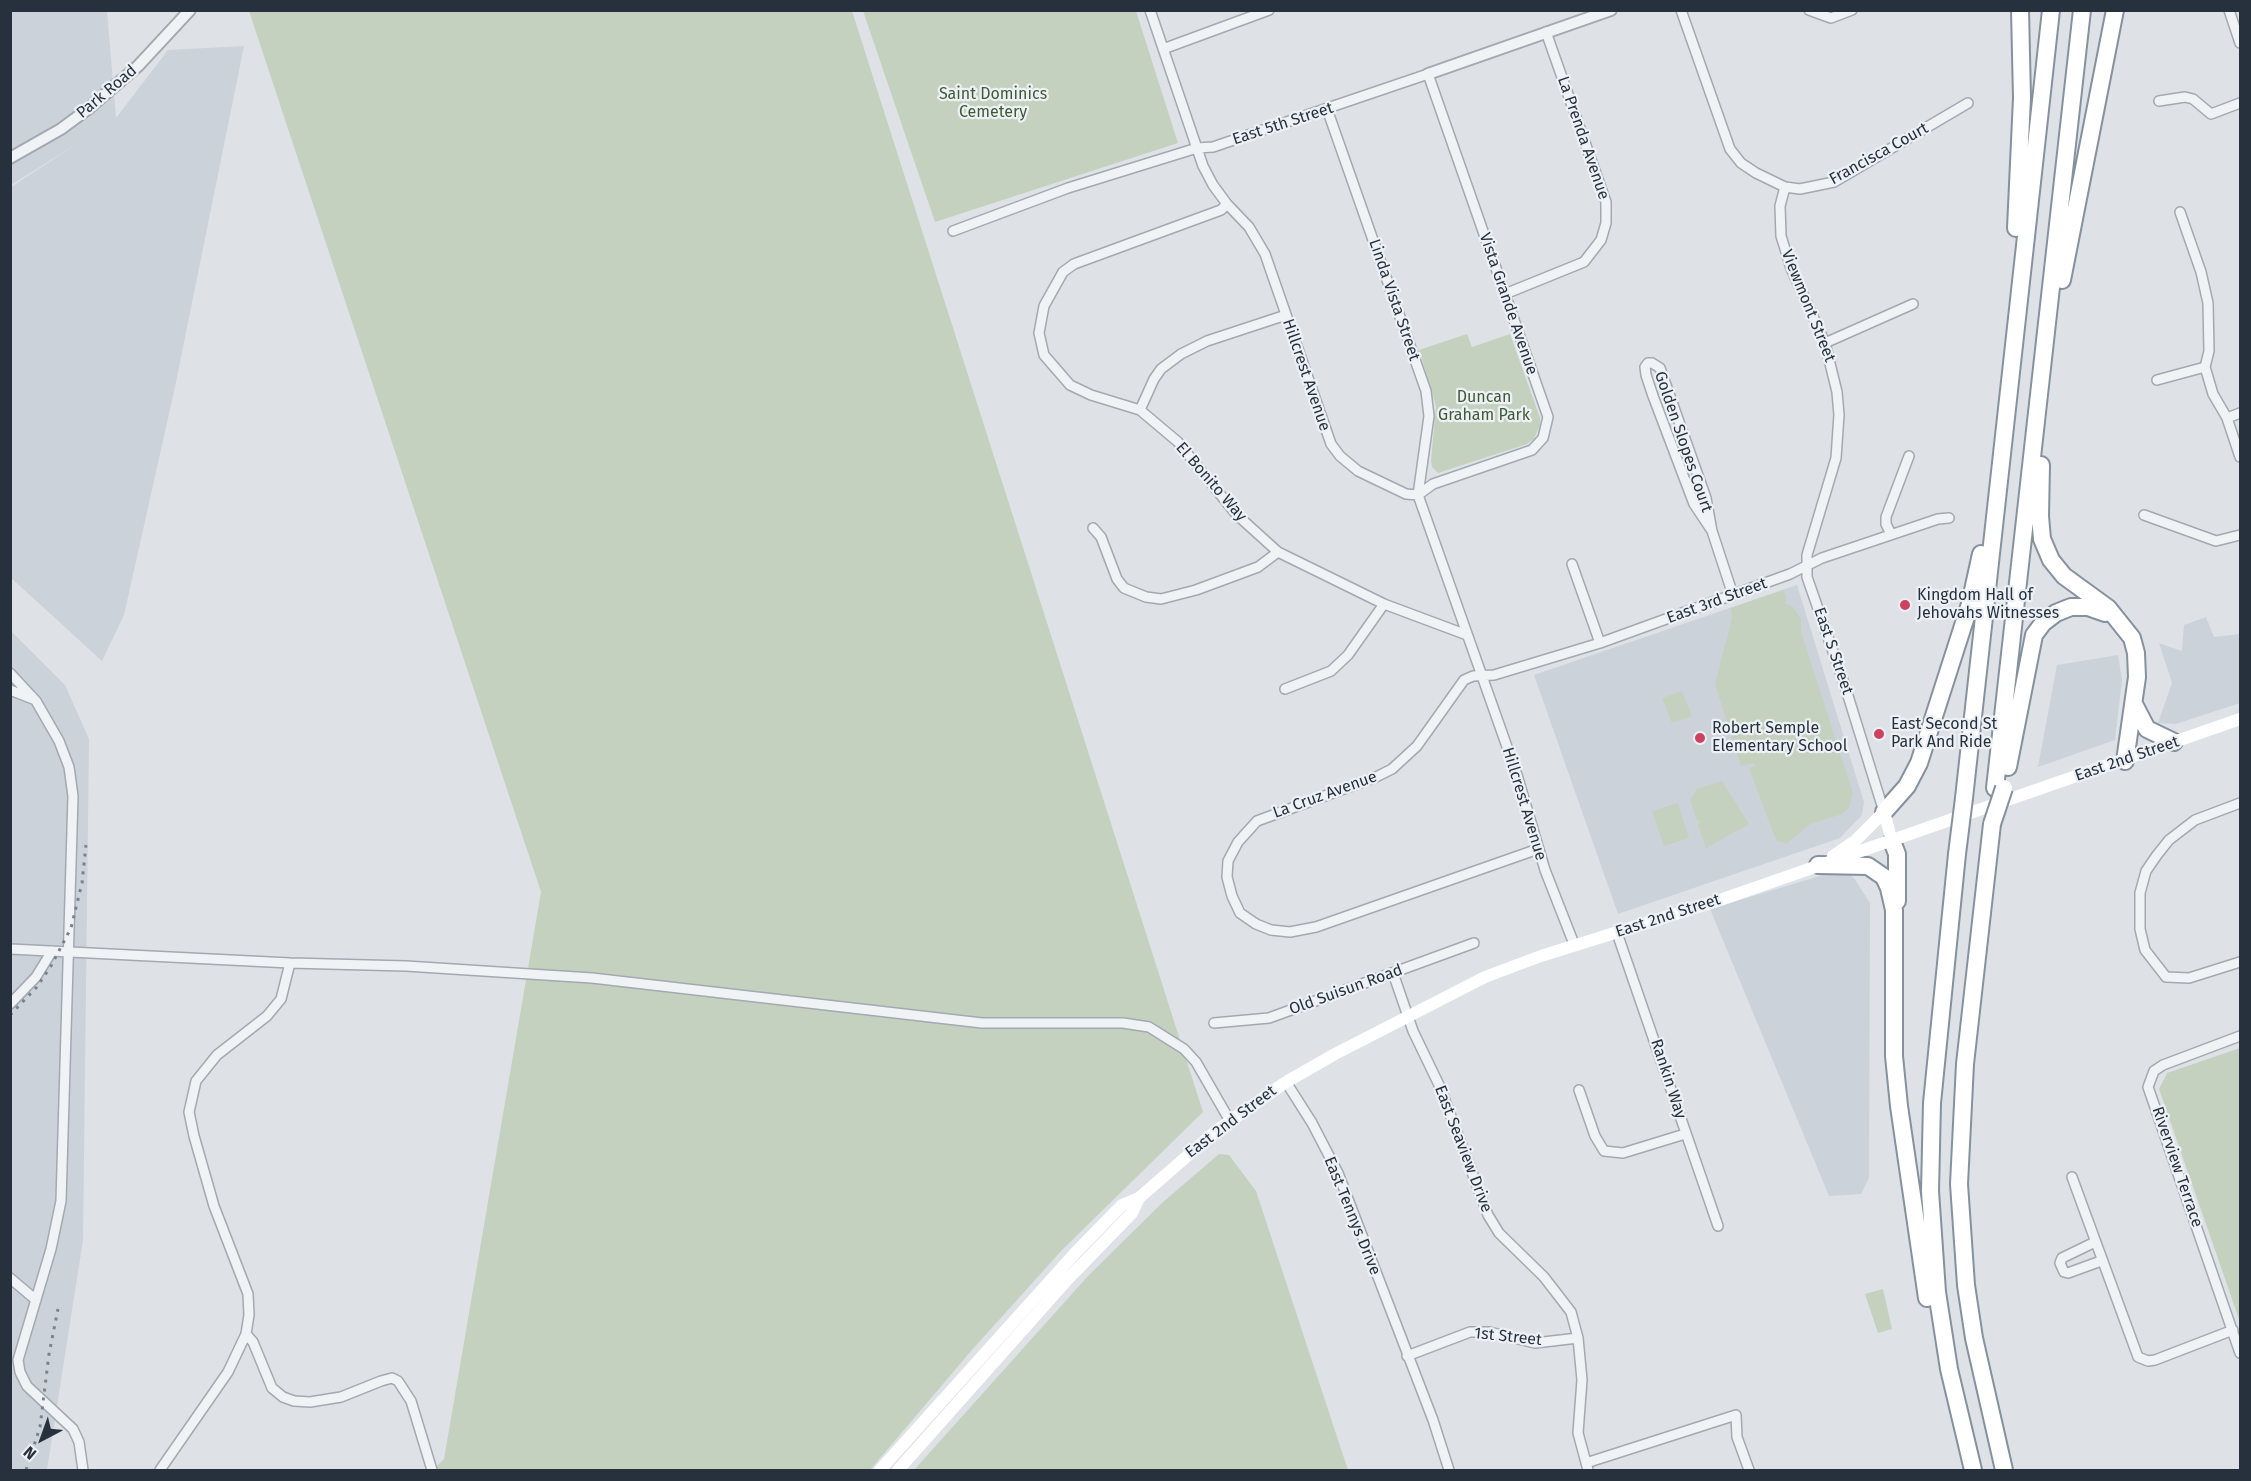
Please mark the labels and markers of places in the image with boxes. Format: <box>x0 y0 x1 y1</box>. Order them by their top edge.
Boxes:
place label: Kingdom Hall of Jehovahs Witnesses <box>1917 586 2059 624</box>
marker: Kingdom Hall of Jehovahs Witnesses <box>1898 598 1912 612</box>
place label: East Second St Park And Ride <box>1891 715 1997 753</box>
place label: Robert Semple Elementary School <box>1712 719 1847 757</box>
marker: East Second St Park And Ride <box>1872 727 1886 741</box>
marker: Robert Semple Elementary School <box>1693 731 1707 745</box>

